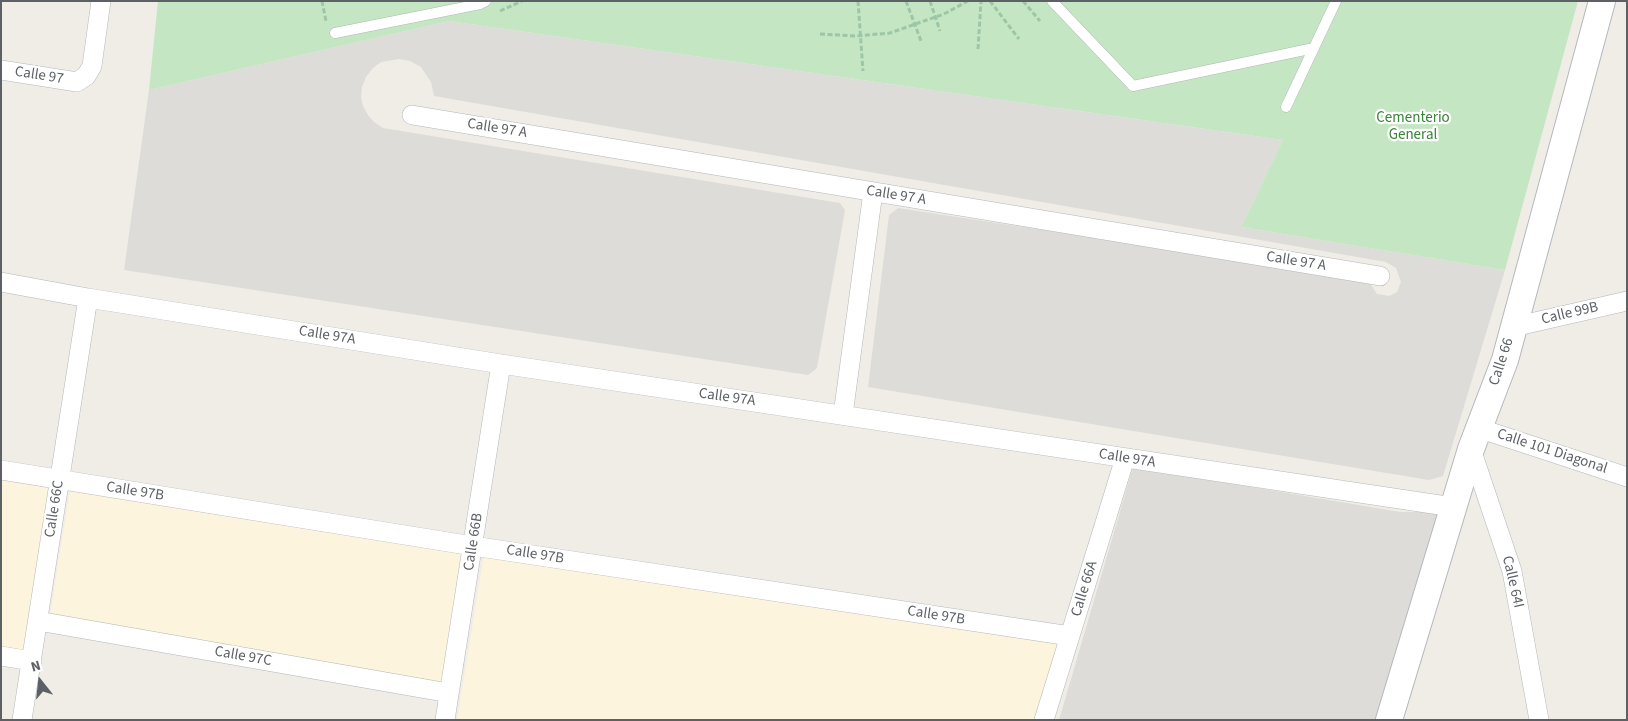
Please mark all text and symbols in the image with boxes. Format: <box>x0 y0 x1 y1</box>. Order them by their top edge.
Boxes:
street label: Calle 97 <box>13 63 65 89</box>
park label: Cementerio General <box>1376 110 1450 145</box>
street label: Calle 97 A <box>466 115 528 143</box>
street label: Calle 97 A <box>865 182 927 210</box>
street label: Calle 97 A <box>1265 248 1327 276</box>
street label: Calle 99B <box>1540 299 1600 329</box>
street label: Calle 97A <box>297 323 357 349</box>
street label: Calle 66 <box>1486 336 1518 388</box>
street label: Calle 97A <box>697 385 757 411</box>
street label: Calle 101 Diagonal <box>1494 426 1610 478</box>
street label: Calle 97A <box>1097 446 1157 472</box>
street label: Calle 66C <box>42 479 68 539</box>
street label: Calle 97B <box>105 479 165 505</box>
street label: Calle 66B <box>461 512 487 572</box>
street label: Calle 97B <box>505 542 565 568</box>
street label: Calle 64I <box>1497 554 1527 610</box>
street label: Calle 66A <box>1068 559 1102 619</box>
street label: Calle 97B <box>906 603 966 629</box>
street label: Calle 97C <box>213 643 273 671</box>
north arrow <box>15 656 65 706</box>
text: N <box>29 656 43 677</box>

